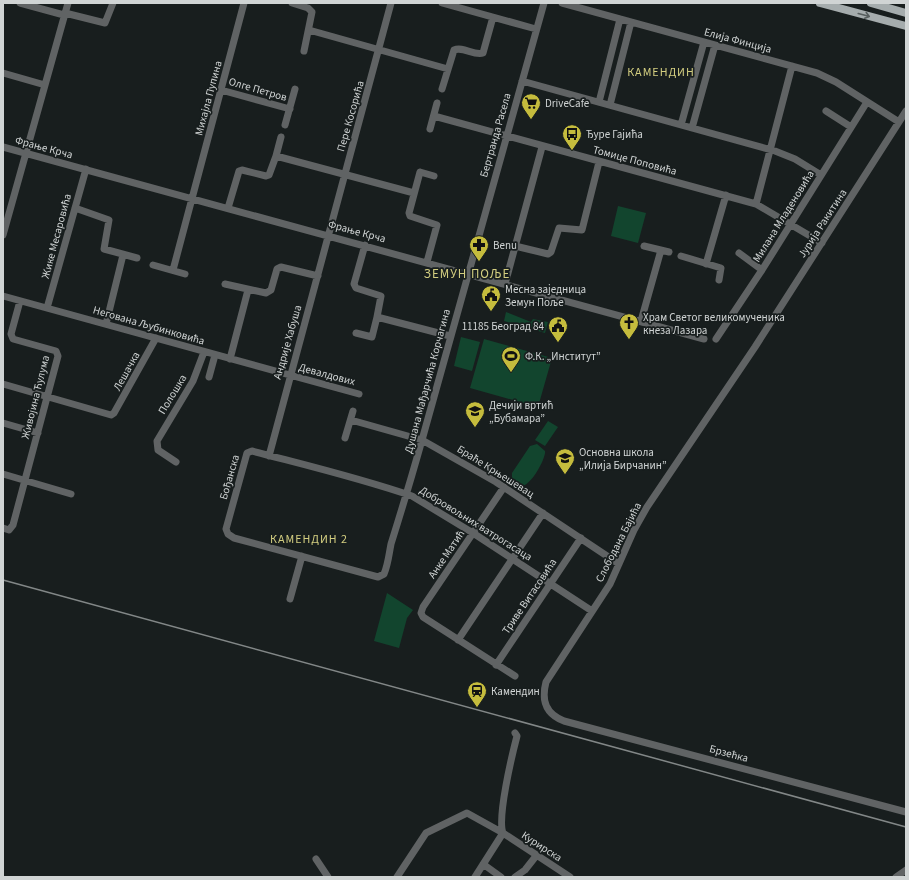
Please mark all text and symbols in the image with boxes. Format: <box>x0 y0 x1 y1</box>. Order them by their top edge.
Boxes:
one-way arrow <box>857 12 870 19</box>
street label: Елија Финција <box>702 24 773 57</box>
street label: Михајла Пупина <box>191 59 226 137</box>
district label: КАМЕНДИН <box>627 64 695 81</box>
street label: Олге Петров <box>227 74 289 105</box>
street label: Пере Косорића <box>333 79 368 153</box>
street label: Бертранда Расела <box>476 91 515 179</box>
supermarket icon: DriveCafe <box>520 92 542 120</box>
place label: DriveCafe <box>545 96 590 111</box>
bus stop icon: Ђуре Гајића <box>561 123 583 151</box>
place label: Ђуре Гајића <box>586 127 643 142</box>
street label: Фрање Крча <box>13 133 74 162</box>
street label: Томице Поповића <box>591 142 679 179</box>
street label: Милана Младеновића <box>749 167 818 265</box>
street label: Јурија Ракитина <box>795 186 850 261</box>
street label: Жике Месаровића <box>38 192 75 280</box>
street label: Фрање Крча <box>326 217 387 246</box>
pharmacy icon: Benu <box>468 234 490 262</box>
place label: Benu <box>493 238 517 253</box>
district label: ЗЕМУН ПОЉЕ <box>424 265 510 283</box>
place label: Месна заједница Земун Поље <box>505 282 586 310</box>
public building icon: Месна заједница Земун Поље <box>480 284 502 312</box>
street label: Негована Љубинковића <box>91 302 206 349</box>
street label: Андрије Хабуша <box>270 303 305 381</box>
street label: Душана Мађарчића Корчагина <box>401 307 454 455</box>
place label: Храм Светог великомученика кнеза Лазара <box>643 310 785 338</box>
church icon: Храм Светог великомученика кнеза Лазара <box>618 312 640 340</box>
public building icon: 11185 Београд 84 <box>547 315 569 343</box>
place label: 11185 Београд 84 <box>462 319 545 334</box>
sports icon: Ф.К. „Институт” <box>500 345 522 373</box>
street label: Лешачка <box>110 349 143 394</box>
place label: Ф.К. „Институт” <box>525 349 601 364</box>
street label: Живојина Ћулума <box>18 354 53 441</box>
street label: Девалдових <box>297 360 357 389</box>
street label: Полошка <box>155 372 190 417</box>
place label: Дечији вртић „Бубамара” <box>489 398 553 426</box>
school or university icon: Дечији вртић „Бубамара” <box>464 400 486 428</box>
street label: Браће Крњешевац <box>454 442 537 501</box>
place label: Основна школа „Илија Бирчанин” <box>579 445 667 473</box>
school or university icon: Основна школа „Илија Бирчанин” <box>554 447 576 475</box>
street label: Бођанска <box>216 453 243 501</box>
street label: Добровољних ватрогасаца <box>417 483 535 564</box>
street label: Слободана Бајића <box>592 500 645 585</box>
street label: Анке Матић <box>425 527 468 582</box>
district label: КАМЕНДИН 2 <box>270 531 348 548</box>
street label: Триве Витасовића <box>499 556 560 637</box>
station icon: Камендин <box>466 680 488 708</box>
place label: Камендин <box>491 684 540 699</box>
street label: Брзећка <box>708 741 750 766</box>
street label: Курирска <box>519 828 565 865</box>

